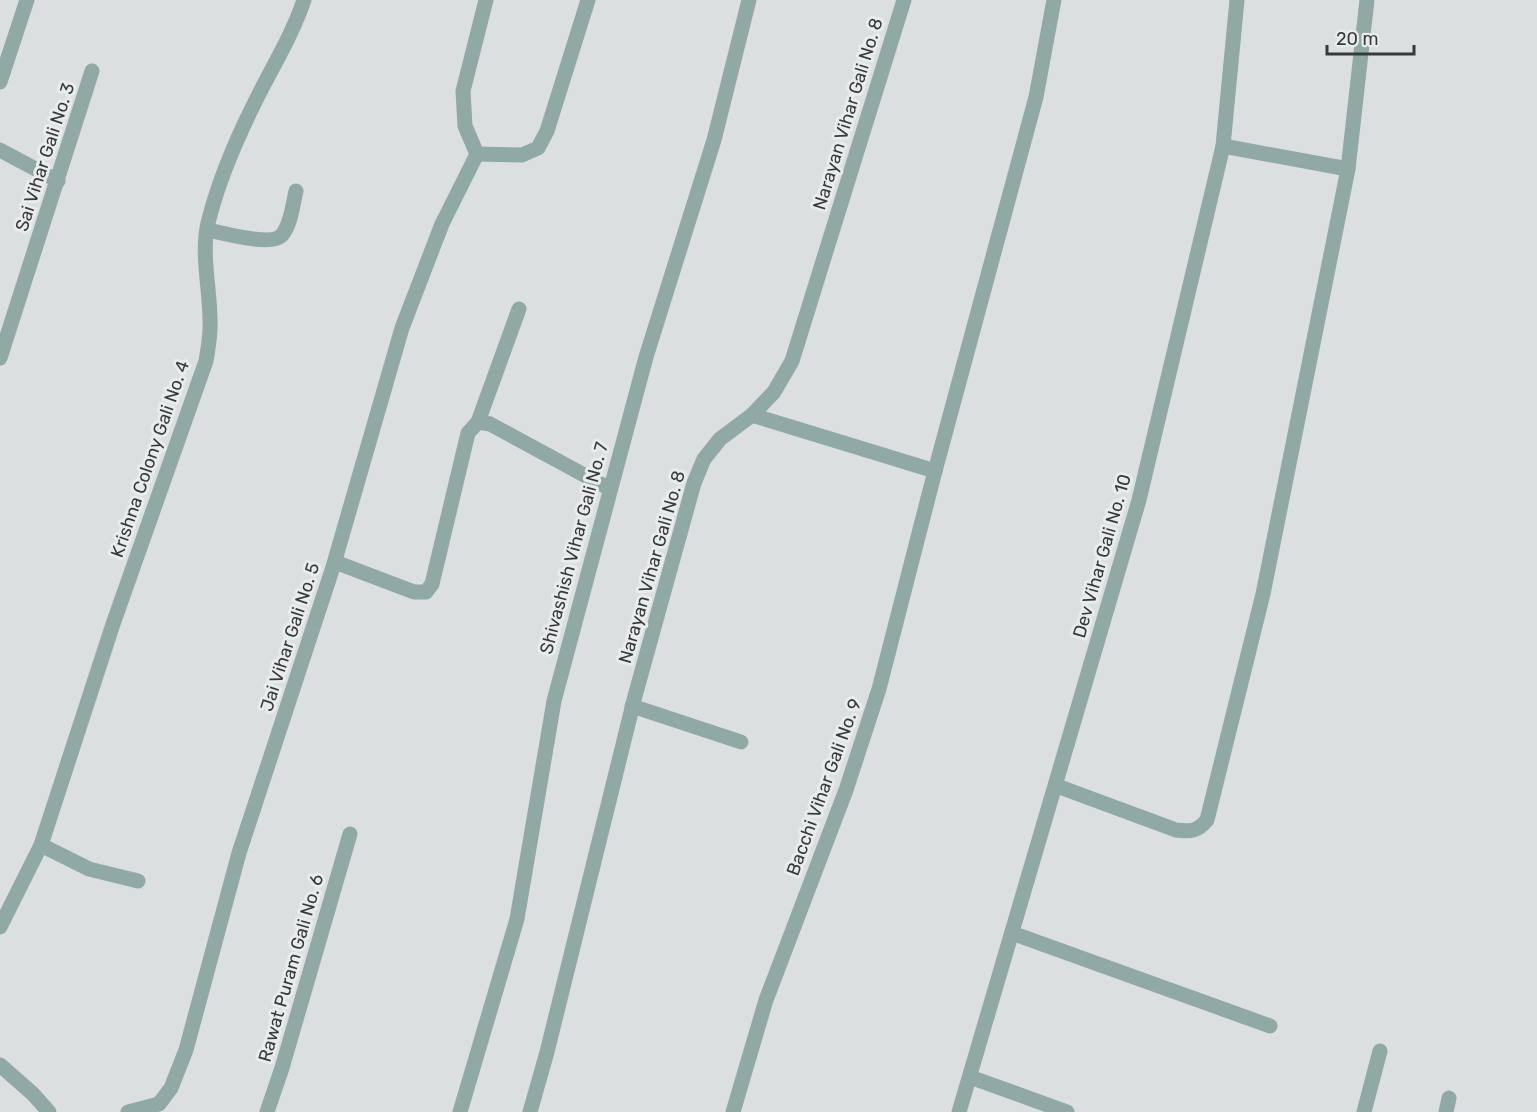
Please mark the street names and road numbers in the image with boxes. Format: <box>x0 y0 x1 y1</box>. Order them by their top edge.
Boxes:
street label: Narayan Vihar Gali No. 8 <box>808 15 888 213</box>
street label: Sai Vihar Gali No. 3 <box>11 80 79 234</box>
street label: Krishna Colony Gali No. 4 <box>106 358 194 560</box>
street label: Shivashish Vihar Gali No. 7 <box>535 440 613 656</box>
street label: Narayan Vihar Gali No. 8 <box>614 468 690 666</box>
street label: Dev Vihar Gali No. 10 <box>1068 472 1136 640</box>
street label: Jai Vihar Gali No. 5 <box>256 560 324 714</box>
street label: Bacchi Vihar Gali No. 9 <box>782 696 866 878</box>
street label: Rawat Puram Gali No. 6 <box>254 871 328 1064</box>

